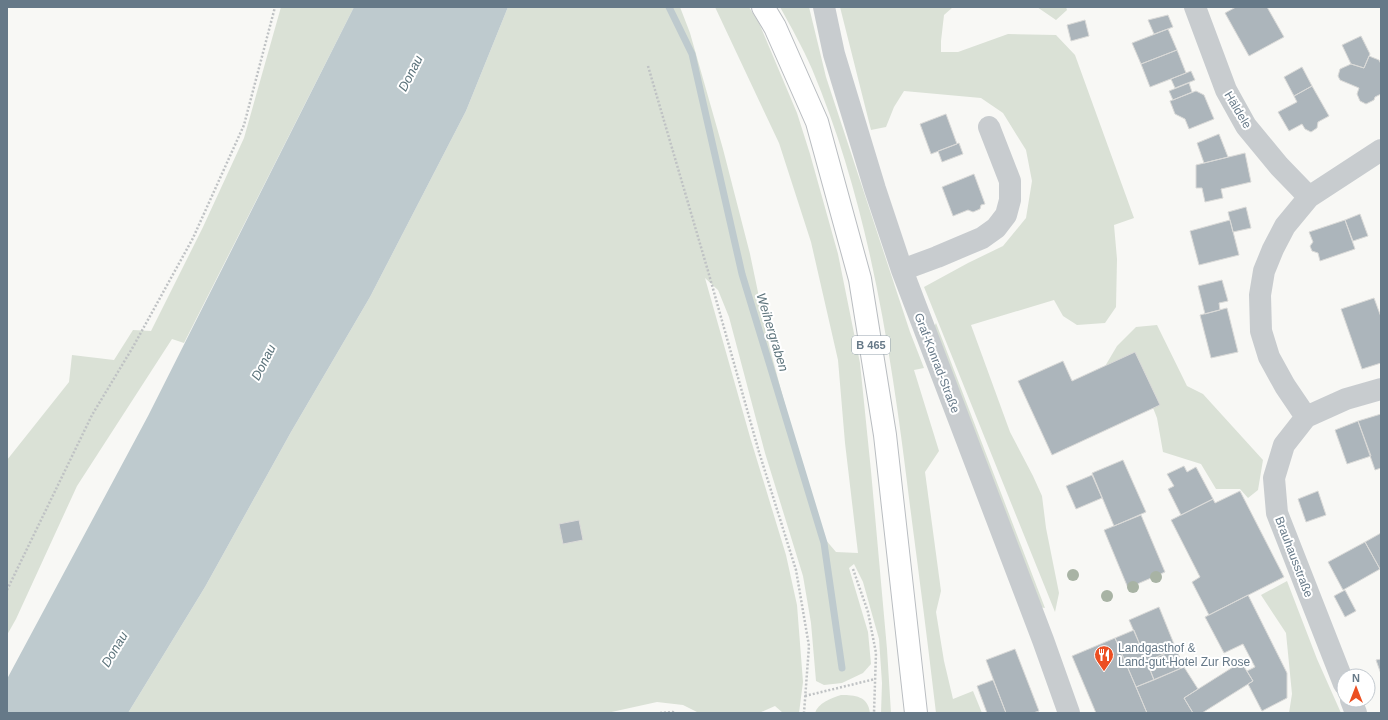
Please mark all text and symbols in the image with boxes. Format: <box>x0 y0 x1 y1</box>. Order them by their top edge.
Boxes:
water label: Donau <box>395 53 426 94</box>
street label: Häldele <box>1222 89 1255 131</box>
water label: Weihergraben <box>753 291 792 373</box>
street label: Graf-Konrad-Straße <box>911 311 963 415</box>
road number: B 465 <box>852 336 890 354</box>
water label: Donau <box>248 342 279 383</box>
street label: Brauhausstraße <box>1272 515 1316 600</box>
water label: Donau <box>98 629 131 670</box>
place label: Landgasthof & Land-gut-Hotel Zur Rose <box>1118 641 1250 669</box>
restaurant icon: Landgasthof & Land-gut-Hotel Zur Rose <box>1093 644 1115 672</box>
north arrow <box>1336 668 1376 708</box>
text: N <box>1352 672 1360 684</box>

